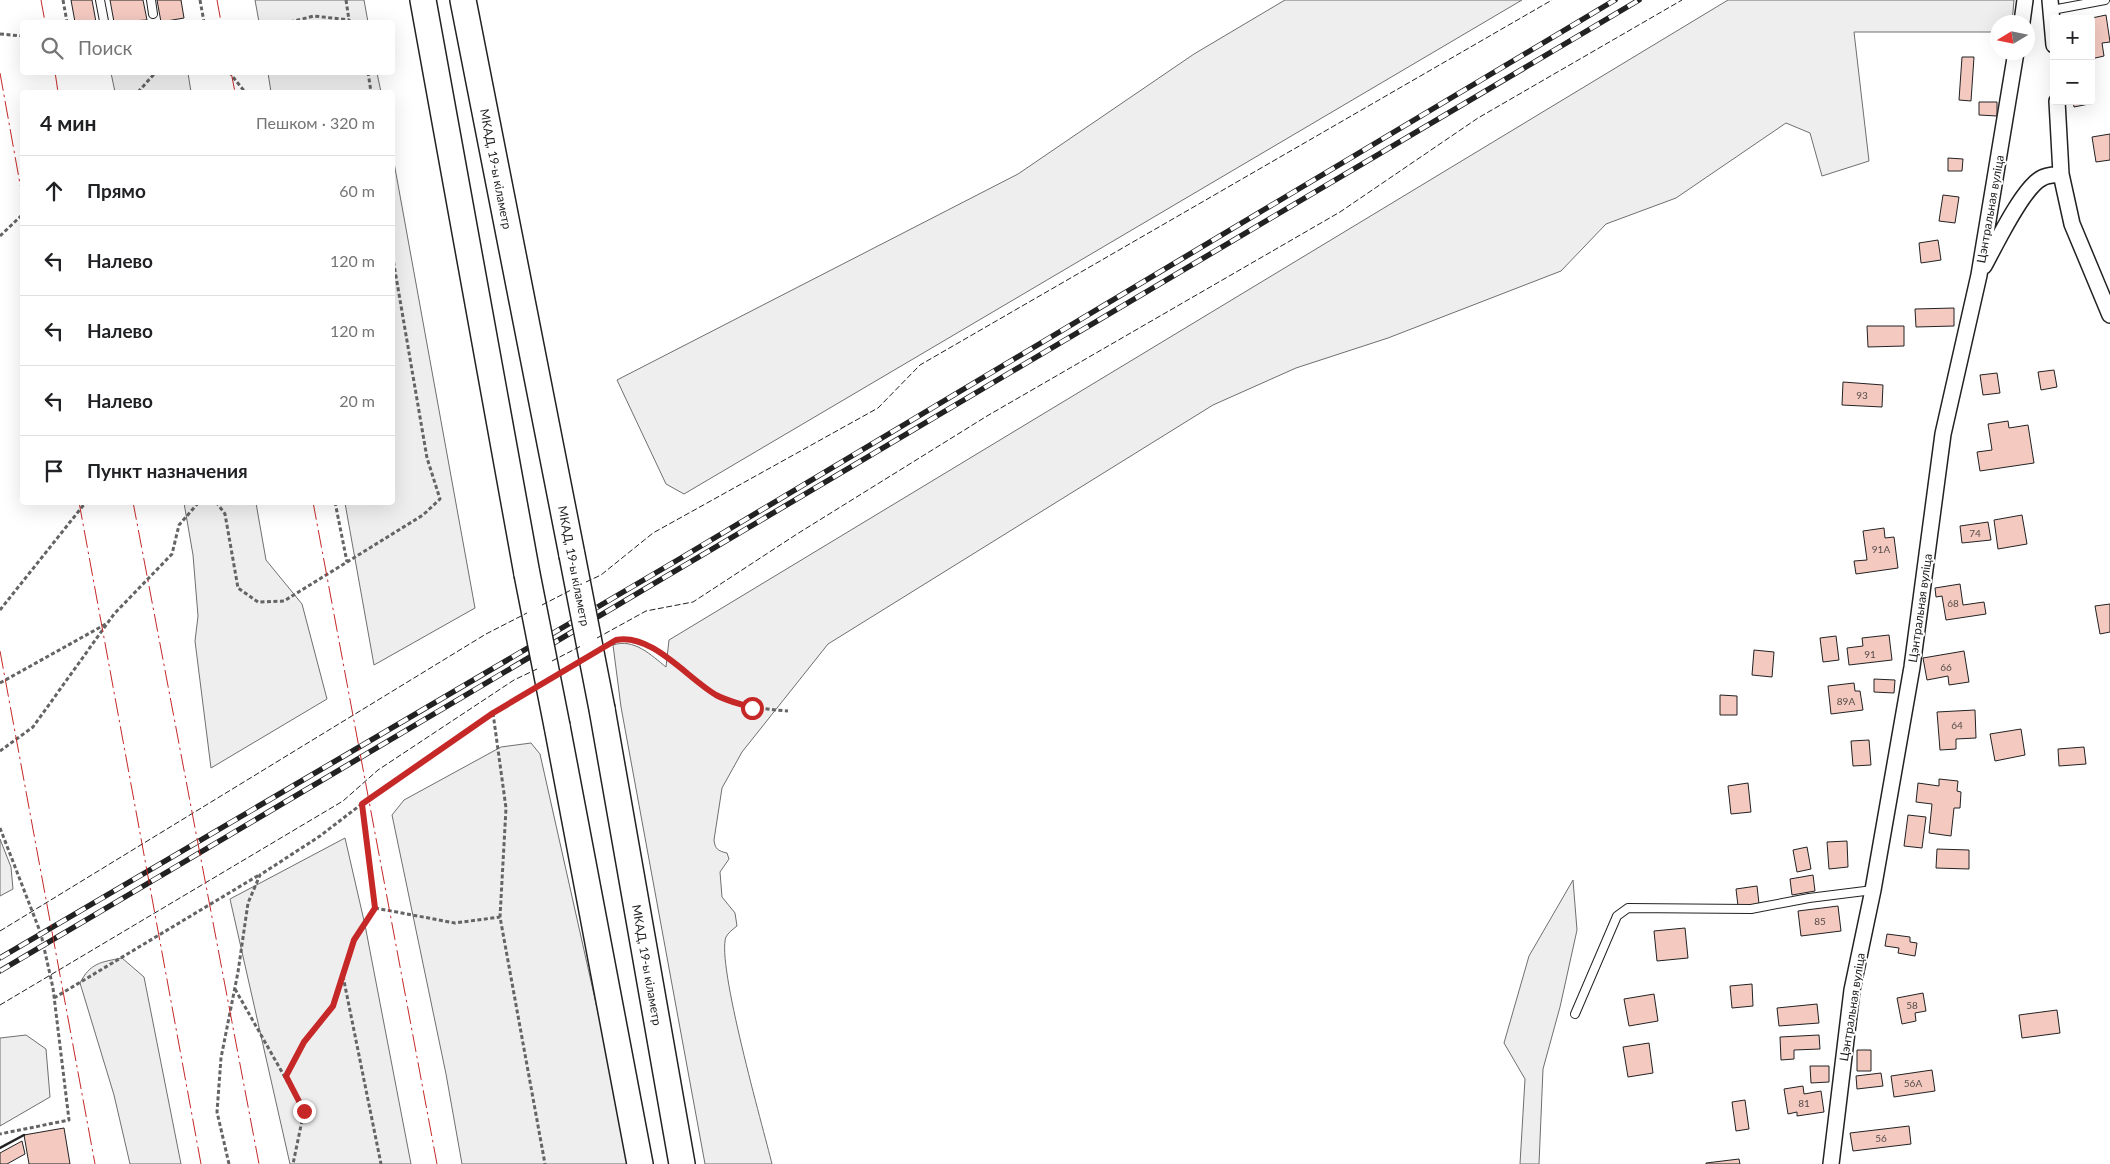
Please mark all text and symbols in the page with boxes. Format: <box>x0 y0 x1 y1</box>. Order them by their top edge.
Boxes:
north arrow <box>1990 15 2035 60</box>
map controls <box>2050 15 2095 105</box>
button: + <box>2050 15 2095 60</box>
search box <box>20 20 395 75</box>
icon: search <box>38 34 66 62</box>
text: Поиск <box>78 36 132 59</box>
button: − <box>2050 60 2095 105</box>
street label: МКАД, 19-ы кіламетр <box>477 108 515 231</box>
text: 4 мин <box>40 110 97 135</box>
text: Пешком · 320 m <box>256 113 375 132</box>
street label: Цэнтральная вуліца <box>1973 154 2007 264</box>
icon: ahead <box>40 177 68 205</box>
text: Прямо <box>87 179 146 202</box>
text: 60 m <box>339 181 375 200</box>
icon: left <box>40 247 68 275</box>
text: Налево <box>87 249 153 272</box>
text: 120 m <box>330 251 375 270</box>
icon: left <box>40 317 68 345</box>
text: Налево <box>87 319 153 342</box>
text: 120 m <box>330 321 375 340</box>
icon: left <box>40 387 68 415</box>
text: Налево <box>87 389 153 412</box>
house number: 93 <box>1856 389 1868 401</box>
text: 20 m <box>339 391 375 410</box>
icon: arrive <box>40 457 68 485</box>
text: Пункт назначения <box>87 459 248 482</box>
street label: МКАД, 19-ы кіламетр <box>555 505 593 628</box>
house number: 74 <box>1969 527 1981 539</box>
house number: 91А <box>1872 543 1890 555</box>
street label: Цэнтральная вуліца <box>1905 553 1935 663</box>
house number: 68 <box>1947 597 1959 609</box>
house number: 91 <box>1864 648 1876 660</box>
house number: 66 <box>1940 661 1952 673</box>
house number: 89А <box>1837 695 1855 707</box>
route start <box>741 697 764 720</box>
house number: 64 <box>1951 719 1963 731</box>
street label: МКАД, 19-ы кіламетр <box>629 903 665 1027</box>
house number: 85 <box>1814 915 1826 927</box>
street label: Цэнтральная вуліца <box>1836 952 1868 1062</box>
house number: 58 <box>1906 999 1918 1011</box>
house number: 56А <box>1904 1077 1922 1089</box>
house number: 81 <box>1798 1097 1810 1109</box>
route end <box>293 1100 316 1123</box>
house number: 56 <box>1875 1132 1887 1144</box>

